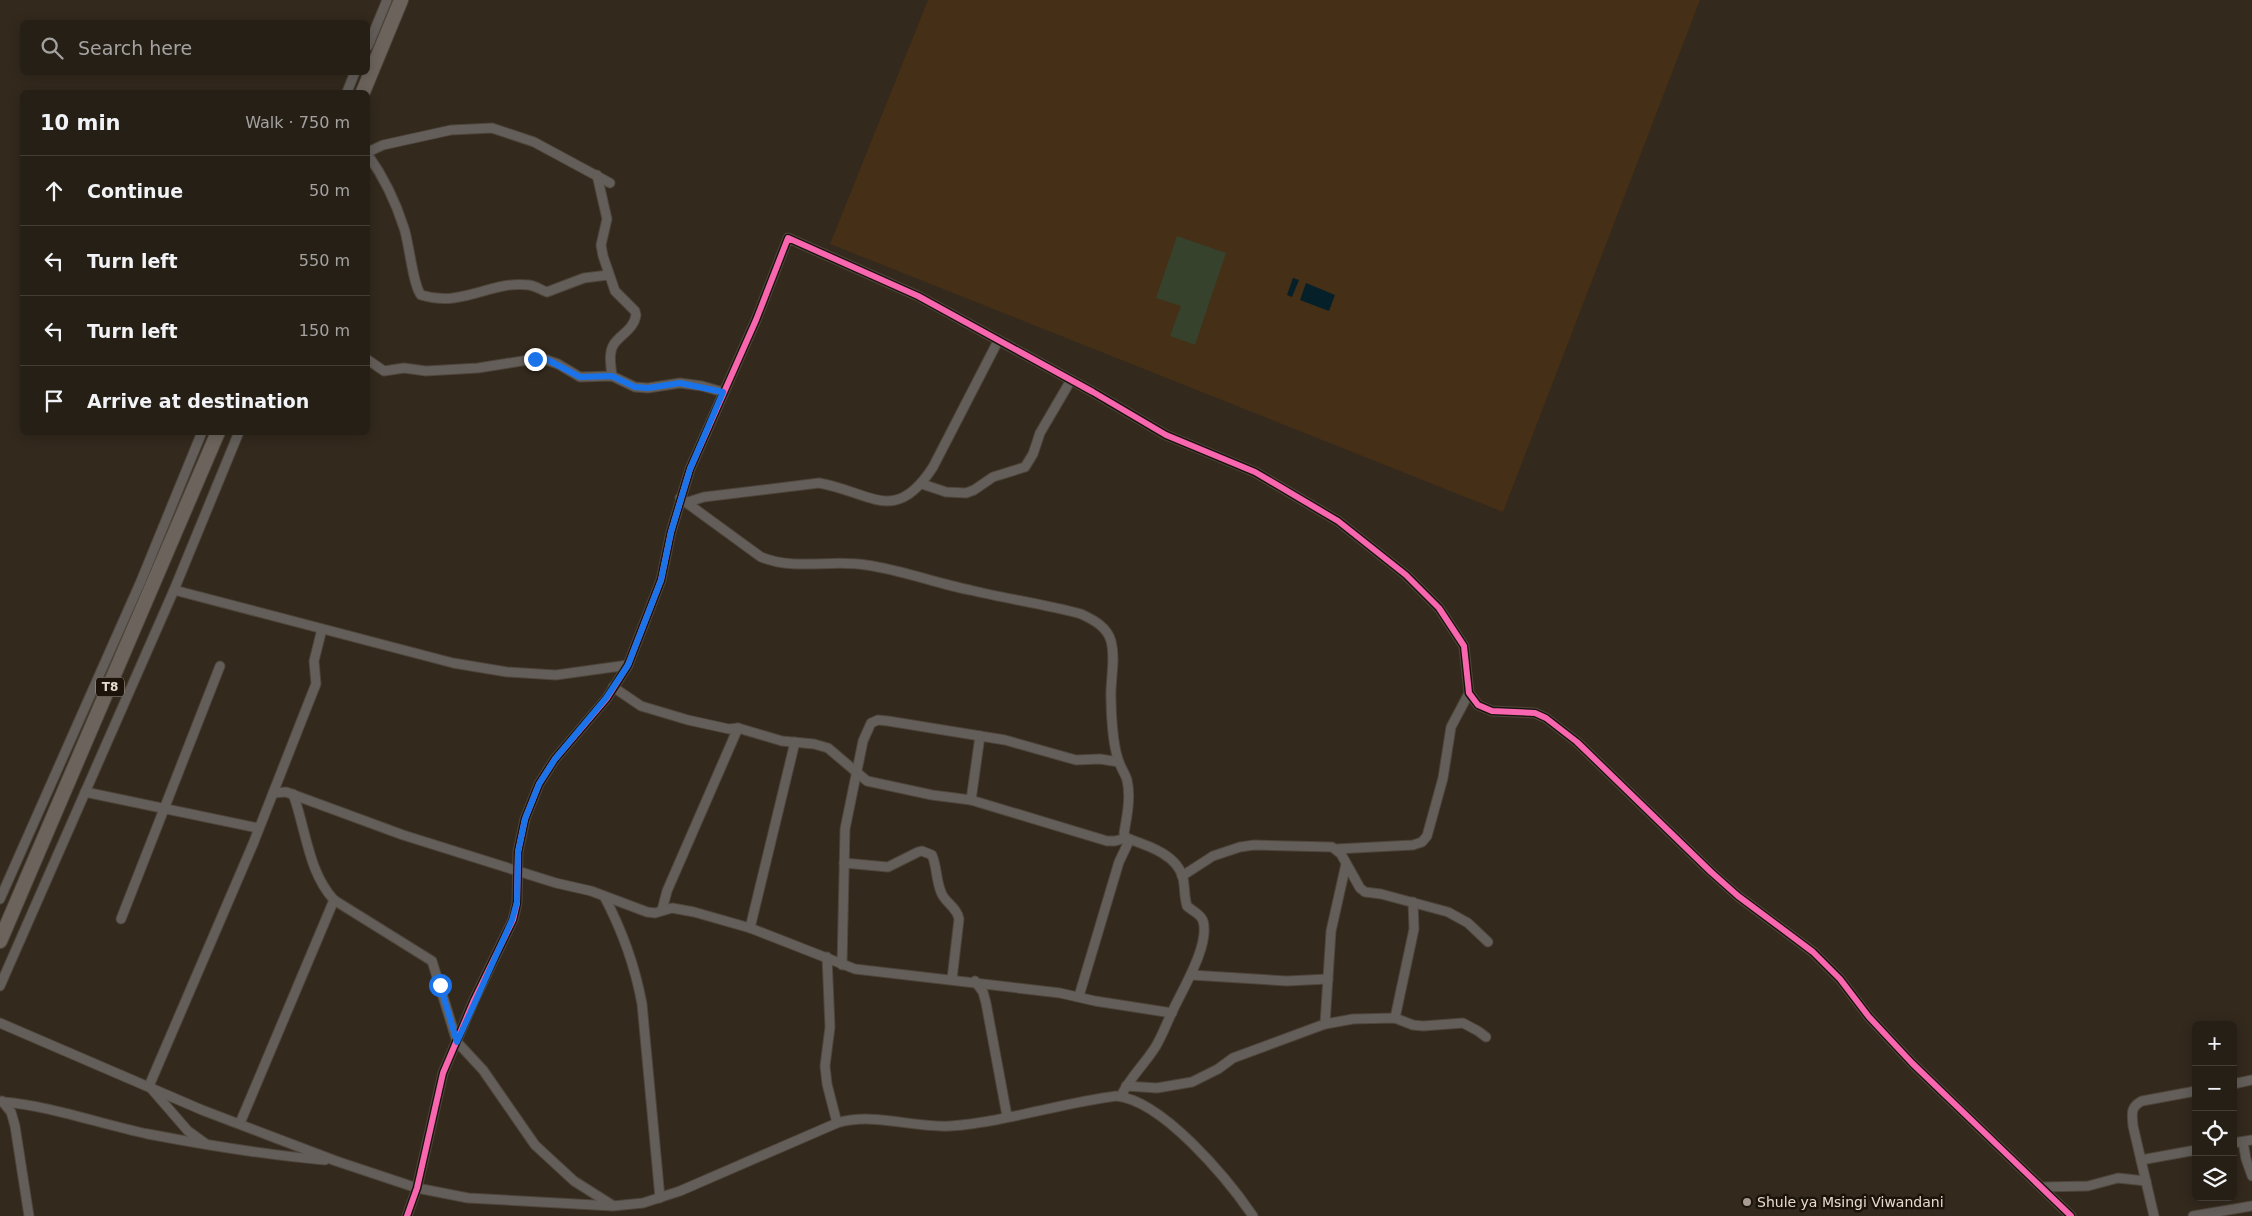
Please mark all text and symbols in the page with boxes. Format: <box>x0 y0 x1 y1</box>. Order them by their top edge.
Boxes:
search box <box>20 20 370 75</box>
icon: search <box>38 34 66 62</box>
text: Search here <box>78 37 192 59</box>
text: 10 min <box>40 111 121 135</box>
text: Walk · 750 m <box>245 113 350 132</box>
icon: ahead <box>40 177 68 205</box>
text: Continue <box>87 180 183 202</box>
text: 50 m <box>309 181 350 200</box>
icon: left <box>40 247 68 275</box>
text: Turn left <box>87 250 178 272</box>
text: 550 m <box>299 251 350 270</box>
icon: left <box>40 317 68 345</box>
text: Turn left <box>87 320 178 342</box>
text: 150 m <box>299 321 350 340</box>
route end <box>524 348 547 371</box>
icon: arrive <box>40 387 68 415</box>
text: Arrive at destination <box>87 390 309 412</box>
road number: T8 <box>96 678 124 696</box>
route start <box>429 974 452 997</box>
map controls <box>2192 1021 2237 1201</box>
button: + <box>2192 1021 2237 1066</box>
button: − <box>2192 1066 2237 1111</box>
button: locate <box>2192 1111 2237 1156</box>
button: layers <box>2192 1156 2237 1201</box>
place label: Shule ya Msingi Viwandani <box>1757 1194 1944 1210</box>
marker: Shule ya Msingi Viwandani <box>1741 1196 1753 1208</box>

